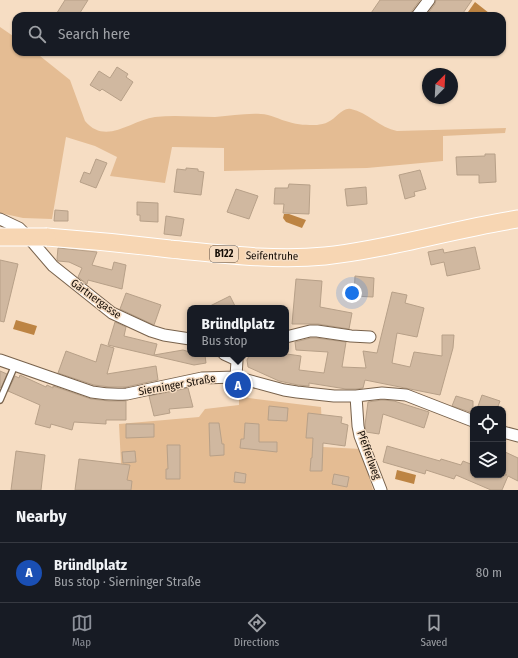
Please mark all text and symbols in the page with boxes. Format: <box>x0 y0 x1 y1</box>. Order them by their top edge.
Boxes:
search box <box>12 12 506 56</box>
icon: search <box>26 23 48 45</box>
text: Search here <box>58 25 130 43</box>
north arrow <box>422 68 458 104</box>
road number: B122 <box>210 246 238 262</box>
street label: Seifentruhe <box>246 249 298 263</box>
street label: Gärtnergasse <box>68 276 124 322</box>
your location <box>342 283 362 303</box>
popup <box>187 305 289 357</box>
text: Bründlplatz <box>202 315 274 333</box>
text: Bus stop <box>202 333 247 348</box>
pin: A <box>225 370 251 400</box>
street label: Sierninger Straße <box>137 372 217 398</box>
map controls <box>470 406 506 478</box>
button: locate <box>470 406 506 442</box>
street label: Pfefferlweg <box>354 429 384 482</box>
button: layers <box>470 442 506 478</box>
text: Nearby <box>16 506 67 527</box>
text: Bründlplatz <box>54 556 127 574</box>
text: A <box>25 565 33 580</box>
text: 80 m <box>476 565 502 580</box>
text: Bus stop · Sierninger Straße <box>54 574 201 589</box>
tab: Map <box>71 612 93 649</box>
tab: Directions <box>234 612 279 649</box>
tab: Saved <box>421 612 447 649</box>

